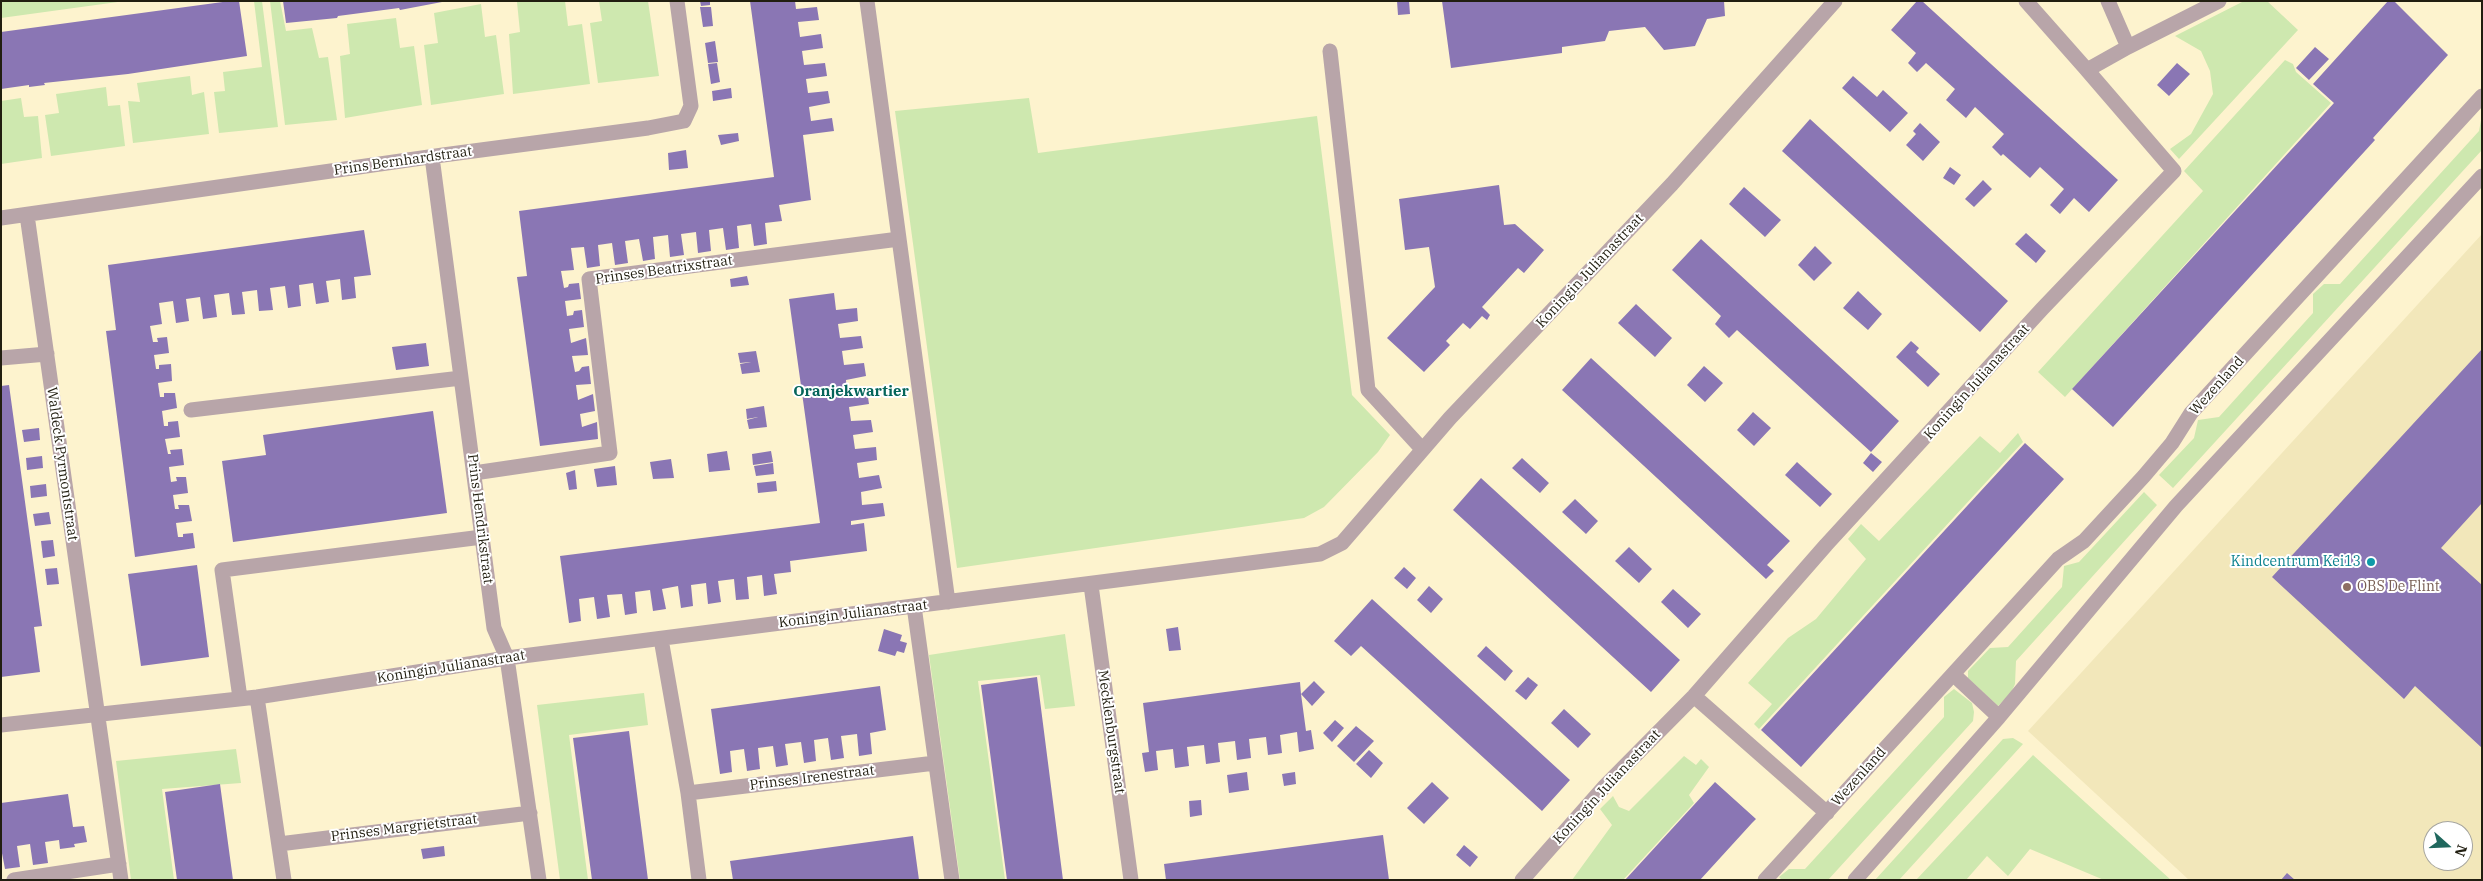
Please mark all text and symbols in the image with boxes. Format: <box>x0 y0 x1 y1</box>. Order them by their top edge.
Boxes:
street label: Prins Bernhardstraat <box>333 143 473 179</box>
street label: Koningin Julianastraat <box>1533 211 1647 331</box>
street label: Prinses Beatrixstraat <box>594 252 734 288</box>
street label: Koningin Julianastraat <box>1921 321 2033 443</box>
street label: Wezenland <box>2186 353 2248 419</box>
district label: Oranjekwartier <box>793 383 909 401</box>
street label: Waldeck Pyrmontstraat <box>43 386 81 542</box>
street label: Prins Hendrikstraat <box>464 453 496 585</box>
place label: Kindcentrum Kei13 <box>2231 554 2361 570</box>
marker: Kindcentrum Kei13 <box>2365 556 2377 568</box>
place label: OBS De Flint <box>2357 579 2440 595</box>
marker: OBS De Flint <box>2341 581 2353 593</box>
street label: Koningin Julianastraat <box>778 597 928 631</box>
street label: Koningin Julianastraat <box>376 647 526 687</box>
street label: Mecklenburgstraat <box>1094 669 1128 795</box>
street label: Koningin Julianastraat <box>1550 727 1664 847</box>
street label: Wezenland <box>1828 744 1890 810</box>
street label: Prinses Irenestraat <box>749 762 875 794</box>
street label: Prinses Margrietstraat <box>330 811 478 845</box>
north arrow <box>2423 821 2473 871</box>
text: N <box>2451 842 2472 859</box>

